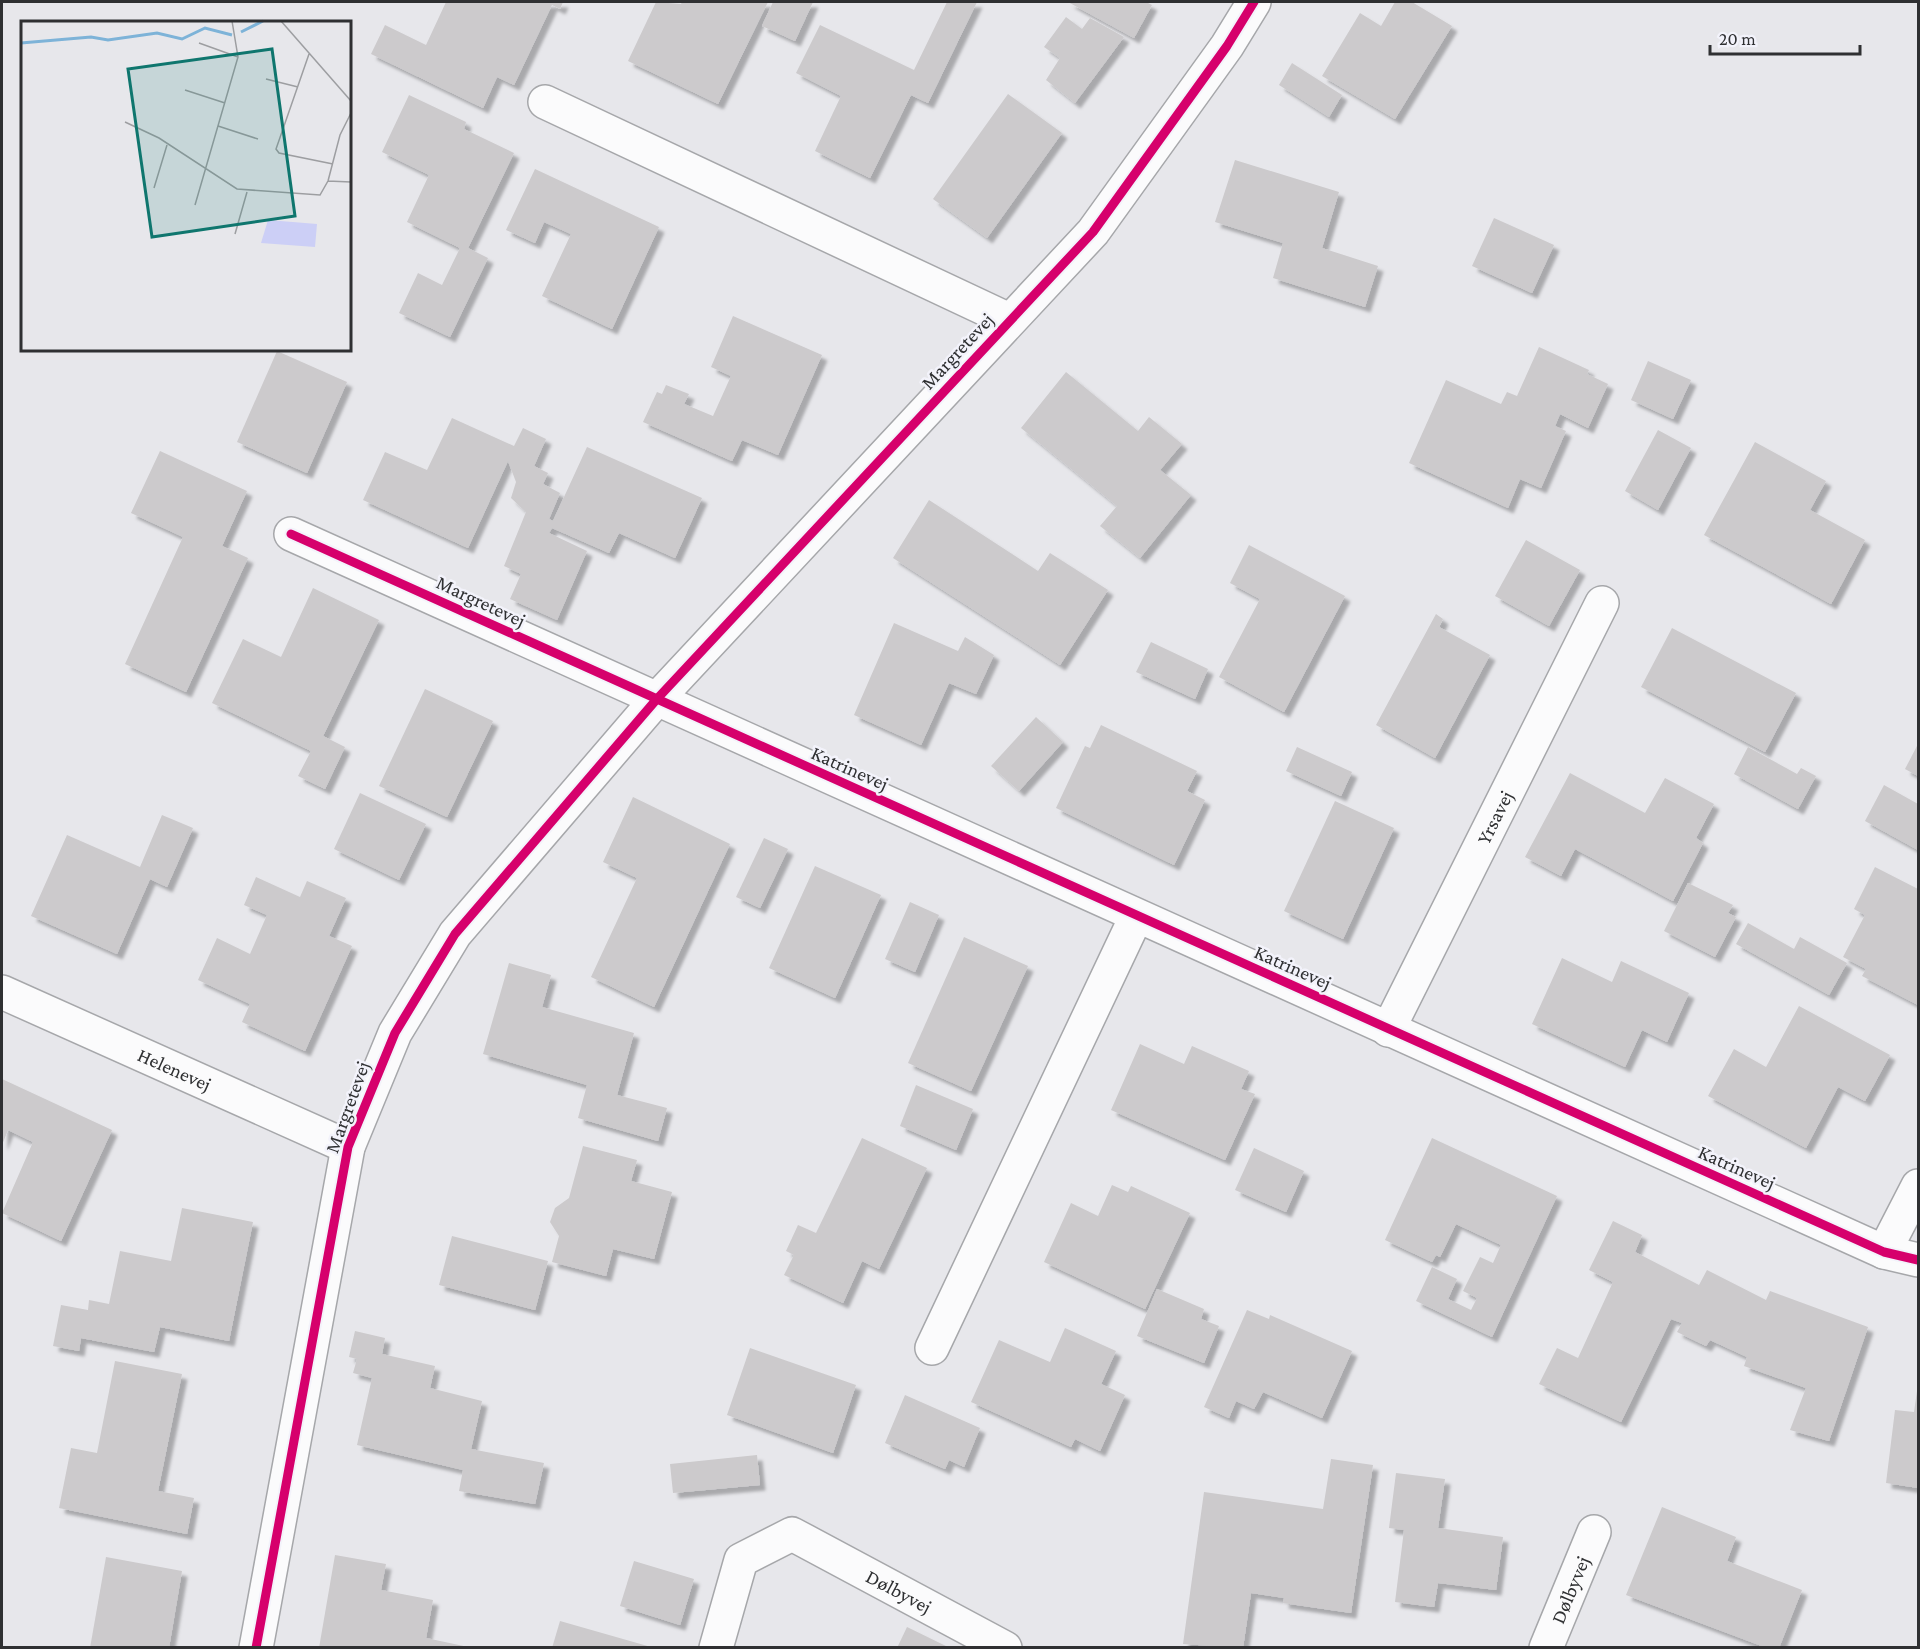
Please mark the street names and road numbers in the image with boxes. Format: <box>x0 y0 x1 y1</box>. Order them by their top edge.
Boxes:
street label: Margretevej <box>916 308 998 394</box>
street label: Margretevej <box>433 571 529 632</box>
street label: Katrinevej <box>808 741 892 796</box>
street label: Yrsavej <box>1472 787 1518 848</box>
street label: Katrinevej <box>1251 940 1335 995</box>
street label: Helenevej <box>134 1043 215 1096</box>
street label: Margretevej <box>320 1058 375 1156</box>
street label: Katrinevej <box>1695 1140 1779 1195</box>
street label: Dølbyvej <box>1546 1553 1595 1627</box>
street label: Dølbyvej <box>862 1565 935 1619</box>

